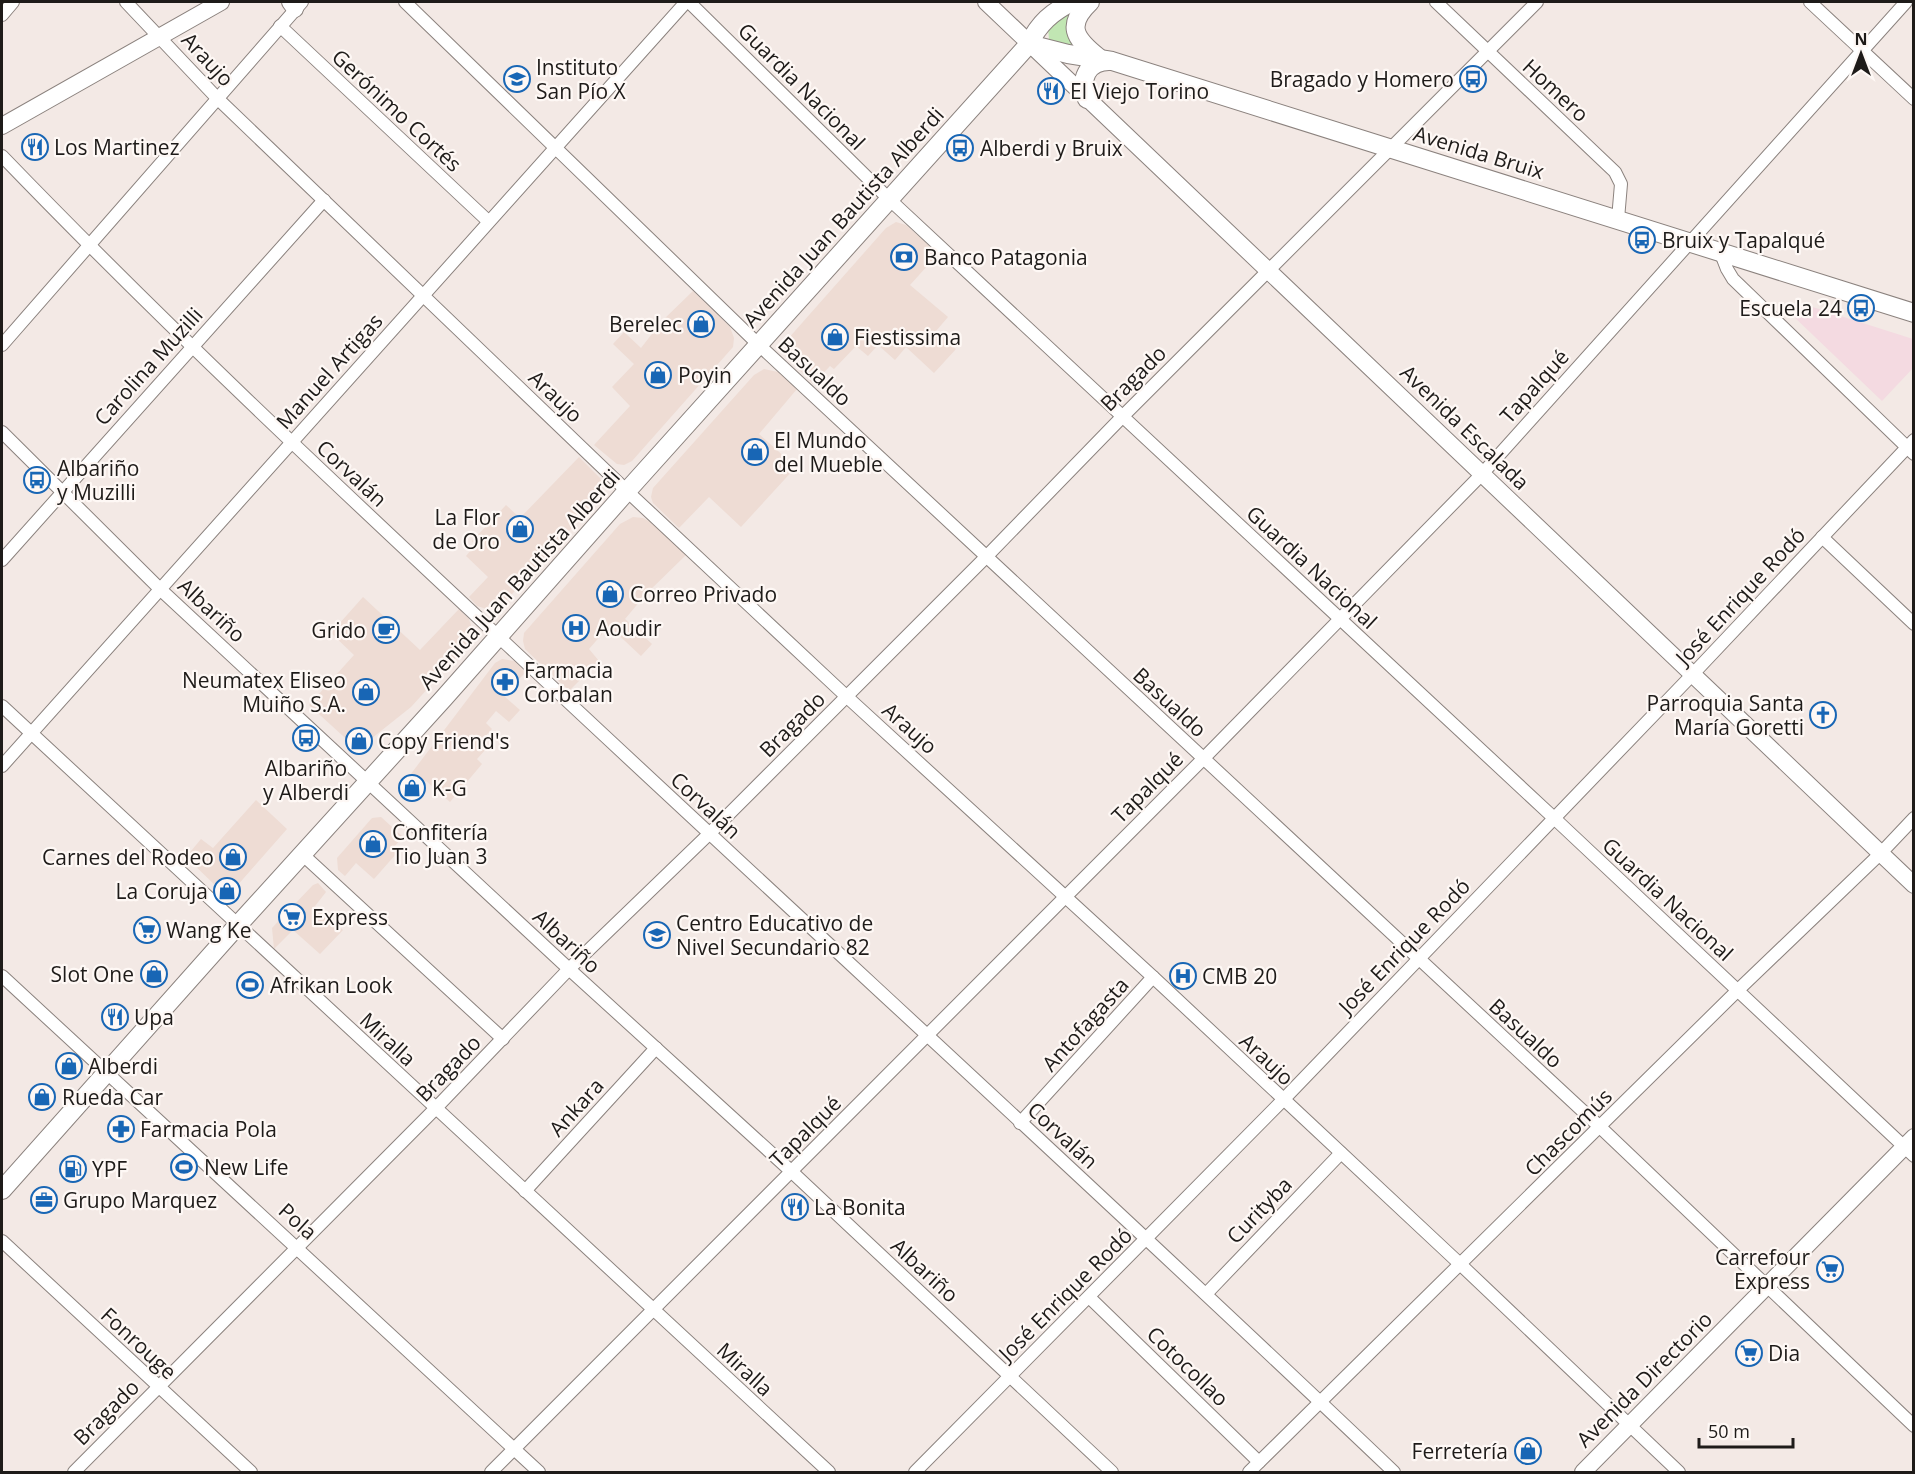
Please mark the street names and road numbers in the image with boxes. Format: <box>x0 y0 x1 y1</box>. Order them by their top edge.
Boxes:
street label: Guardia Nacional <box>732 16 872 156</box>
street label: Araujo <box>176 26 240 92</box>
street label: Gerónimo Cortés <box>326 43 468 177</box>
street label: Homero <box>1517 52 1595 128</box>
street label: Avenida Juan Bautista Alberdi <box>736 101 950 333</box>
street label: Avenida Bruix <box>1410 119 1548 185</box>
street label: Carolina Muzilli <box>88 301 208 431</box>
street label: Manuel Artigas <box>270 307 388 435</box>
street label: Basualdo <box>772 330 858 412</box>
street label: Bragado <box>1094 339 1172 417</box>
street label: Tapalqué <box>1493 343 1575 429</box>
street label: Avenida Escalada <box>1395 358 1535 496</box>
street label: Araujo <box>523 364 589 428</box>
street label: Corvalán <box>311 433 393 513</box>
street label: Avenida Juan Bautista Alberdi <box>412 463 626 695</box>
street label: Guardia Nacional <box>1241 499 1383 635</box>
street label: José Enrique Rodó <box>1668 521 1811 672</box>
street label: Albariño <box>172 572 252 648</box>
street label: Basualdo <box>1127 661 1213 743</box>
street label: Bragado <box>753 685 831 763</box>
street label: Araujo <box>877 696 943 760</box>
street label: Tapalqué <box>1105 745 1189 829</box>
street label: Corvalán <box>665 765 747 845</box>
street label: Guardia Nacional <box>1597 831 1739 967</box>
street label: José Enrique Rodó <box>1331 872 1476 1021</box>
street label: Albariño <box>527 903 607 979</box>
street label: Antofagasta <box>1035 971 1135 1077</box>
street label: Basualdo <box>1483 992 1569 1074</box>
street label: Miralla <box>354 1006 422 1072</box>
street label: Araujo <box>1234 1027 1300 1091</box>
street label: Bragado <box>409 1029 487 1107</box>
street label: Ankara <box>542 1072 610 1142</box>
street label: Chascomús <box>1518 1082 1618 1182</box>
street label: Tapalqué <box>763 1089 847 1173</box>
street label: Corvalán <box>1022 1095 1104 1175</box>
street label: Curityba <box>1220 1171 1298 1249</box>
street label: Pola <box>273 1196 323 1246</box>
street label: José Enrique Rodó <box>991 1221 1138 1368</box>
street label: Albariño <box>885 1232 965 1308</box>
street label: Fonrouge <box>95 1301 183 1385</box>
street label: Avenida Directorio <box>1570 1305 1718 1453</box>
street label: Cotocollao <box>1141 1320 1235 1412</box>
street label: Miralla <box>711 1336 779 1402</box>
street label: Bragado <box>67 1373 145 1451</box>

